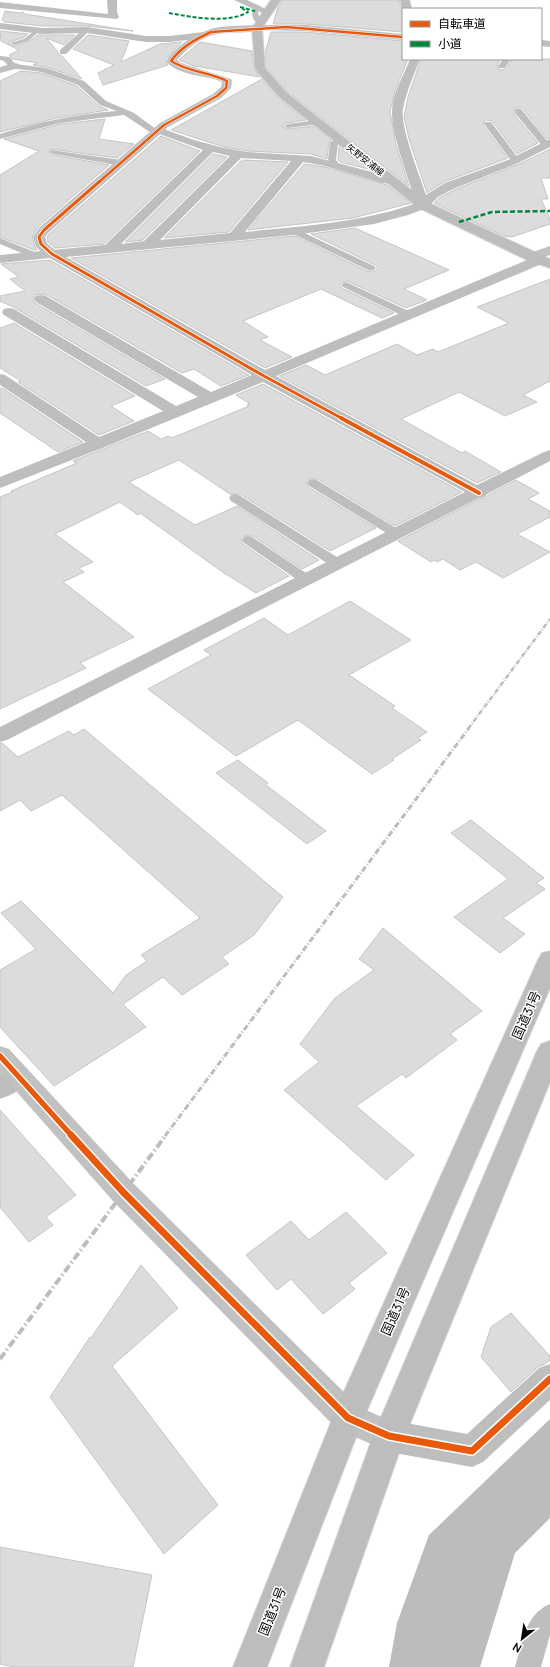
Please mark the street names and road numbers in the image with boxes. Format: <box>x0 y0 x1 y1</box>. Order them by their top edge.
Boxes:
street label: 矢野安浦線 <box>344 141 388 179</box>
street label: 国道31号 <box>507 988 545 1042</box>
street label: 国道31号 <box>376 1284 414 1338</box>
street label: 国道31号 <box>254 1584 290 1638</box>

